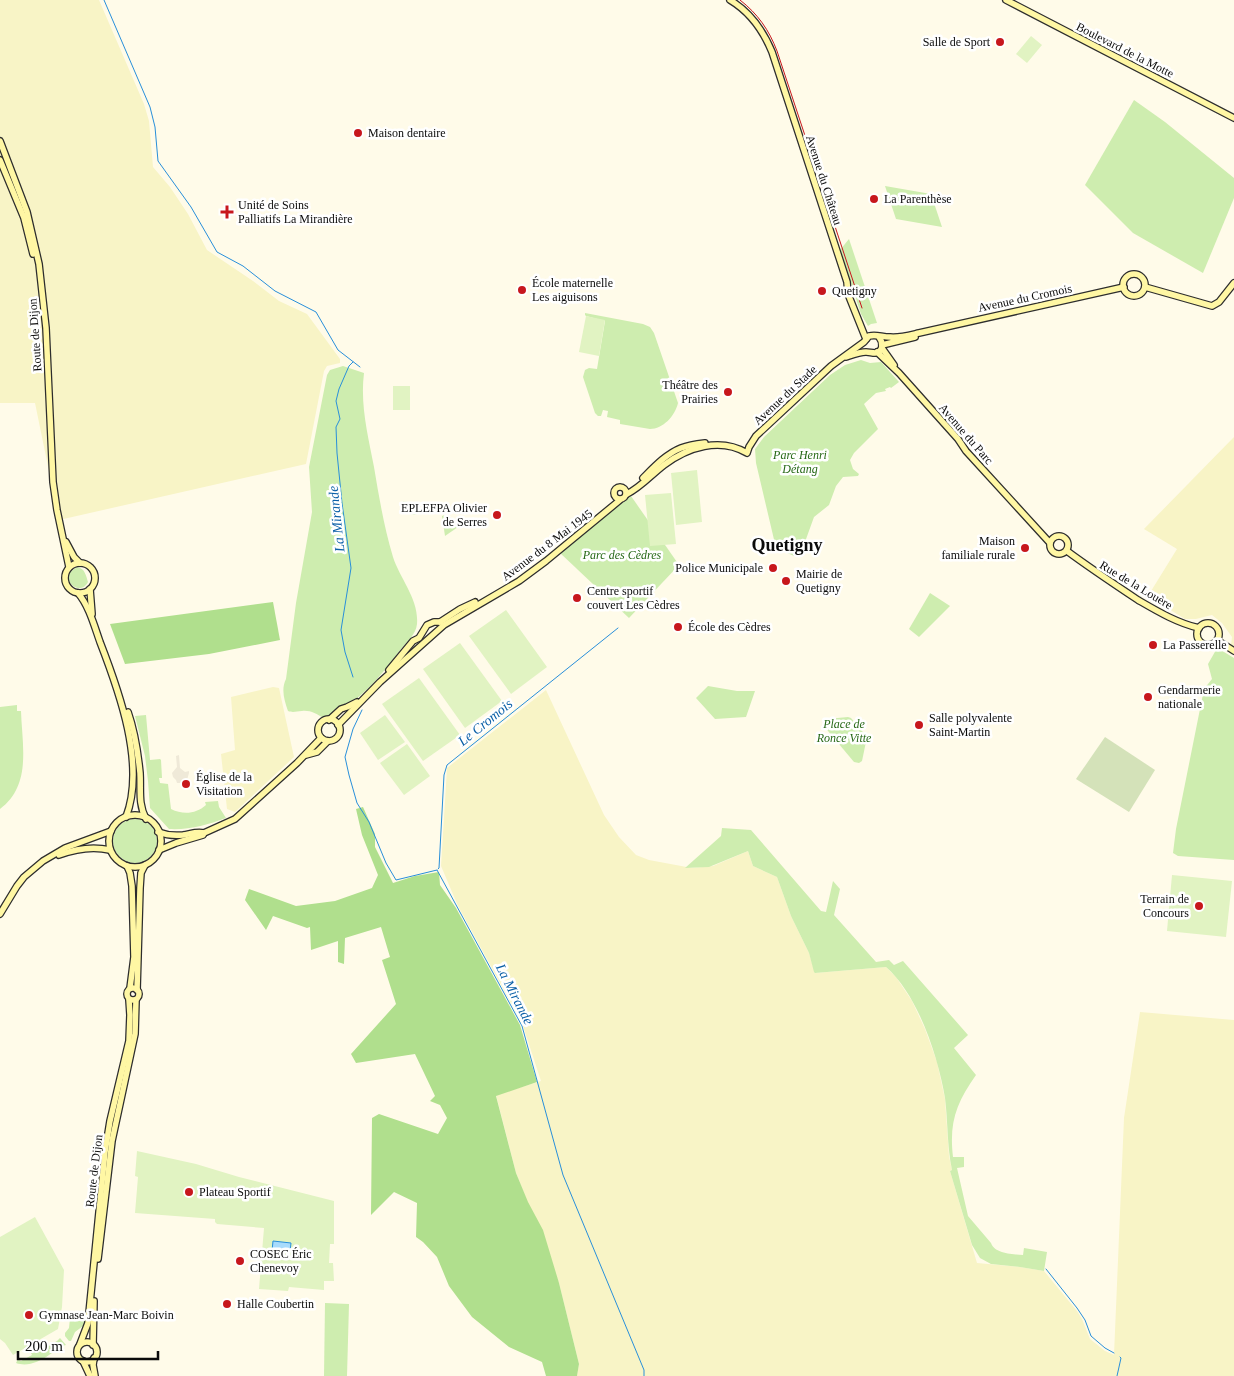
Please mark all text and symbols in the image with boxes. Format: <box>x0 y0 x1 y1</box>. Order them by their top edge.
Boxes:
street label: Boulevard de la Motte <box>1074 19 1176 81</box>
place label: Salle de Sport <box>923 35 991 49</box>
marker: Salle de Sport <box>994 36 1006 48</box>
place label: Maison dentaire <box>368 126 446 140</box>
marker: Maison dentaire <box>352 127 364 139</box>
street label: Avenue du Château <box>803 133 845 227</box>
place label: La Parenthèse <box>884 192 952 206</box>
marker: La Parenthèse <box>868 193 880 205</box>
place label: Unité de Soins Palliatifs La Mirandière <box>238 198 353 226</box>
marker: Unité de Soins Palliatifs La Mirandière <box>220 205 234 219</box>
place label: École maternelle Les aiguisons <box>532 276 613 304</box>
street label: Avenue du Cromois <box>977 281 1074 315</box>
marker: École maternelle Les aiguisons <box>516 284 528 296</box>
place label: Quetigny <box>832 284 877 298</box>
marker: Quetigny <box>816 285 828 297</box>
street label: Route de Dijon <box>25 298 45 372</box>
street label: Avenue du Stade <box>751 362 819 428</box>
place label: Théâtre des Prairies <box>662 378 718 406</box>
marker: Théâtre des Prairies <box>722 386 734 398</box>
street label: Avenue du Parc <box>936 401 996 467</box>
park label: Parc Henri Détang <box>772 448 827 476</box>
water label: La Mirande <box>326 485 348 554</box>
place label: EPLEFPA Olivier de Serres <box>401 501 487 529</box>
street label: Avenue du 8 Mai 1945 <box>499 506 595 584</box>
marker: EPLEFPA Olivier de Serres <box>491 509 503 521</box>
place label: Maison familiale rurale <box>941 534 1015 562</box>
district label: Quetigny <box>751 535 823 555</box>
marker: Maison familiale rurale <box>1019 542 1031 554</box>
park label: Parc des Cèdres <box>582 548 662 562</box>
street label: Rue de la Louère <box>1097 558 1175 612</box>
place label: Police Municipale <box>675 561 763 575</box>
marker: Police Municipale <box>767 562 779 574</box>
place label: Mairie de Quetigny <box>796 567 842 595</box>
marker: Mairie de Quetigny <box>780 575 792 587</box>
place label: Centre sportif couvert Les Cèdres <box>587 584 680 612</box>
marker: Centre sportif couvert Les Cèdres <box>571 592 583 604</box>
place label: École des Cèdres <box>688 620 771 634</box>
marker: École des Cèdres <box>672 621 684 633</box>
place label: La Passerelle <box>1163 638 1227 652</box>
marker: La Passerelle <box>1147 639 1159 651</box>
place label: Gendarmerie nationale <box>1158 683 1221 711</box>
marker: Gendarmerie nationale <box>1142 691 1154 703</box>
water label: Le Cromois <box>454 696 516 749</box>
place label: Salle polyvalente Saint-Martin <box>929 711 1012 739</box>
park label: Place de Ronce Vitte <box>816 717 872 745</box>
marker: Salle polyvalente Saint-Martin <box>913 719 925 731</box>
place label: Église de la Visitation <box>196 770 253 798</box>
marker: Église de la Visitation <box>180 778 192 790</box>
place label: Terrain de Concours <box>1140 892 1189 920</box>
marker: Terrain de Concours <box>1193 900 1205 912</box>
water label: La Mirande <box>492 960 536 1027</box>
street label: Route de Dijon <box>83 1134 105 1208</box>
place label: Plateau Sportif <box>199 1185 271 1199</box>
marker: Plateau Sportif <box>183 1186 195 1198</box>
place label: COSEC Éric Chenevoy <box>250 1247 312 1275</box>
marker: COSEC Éric Chenevoy <box>234 1255 246 1267</box>
place label: Halle Coubertin <box>237 1297 314 1311</box>
marker: Halle Coubertin <box>221 1298 233 1310</box>
place label: Gymnase Jean-Marc Boivin <box>39 1308 174 1322</box>
marker: Gymnase Jean-Marc Boivin <box>23 1309 35 1321</box>
scale bar <box>18 1328 158 1360</box>
text: 200 m <box>25 1338 63 1354</box>

